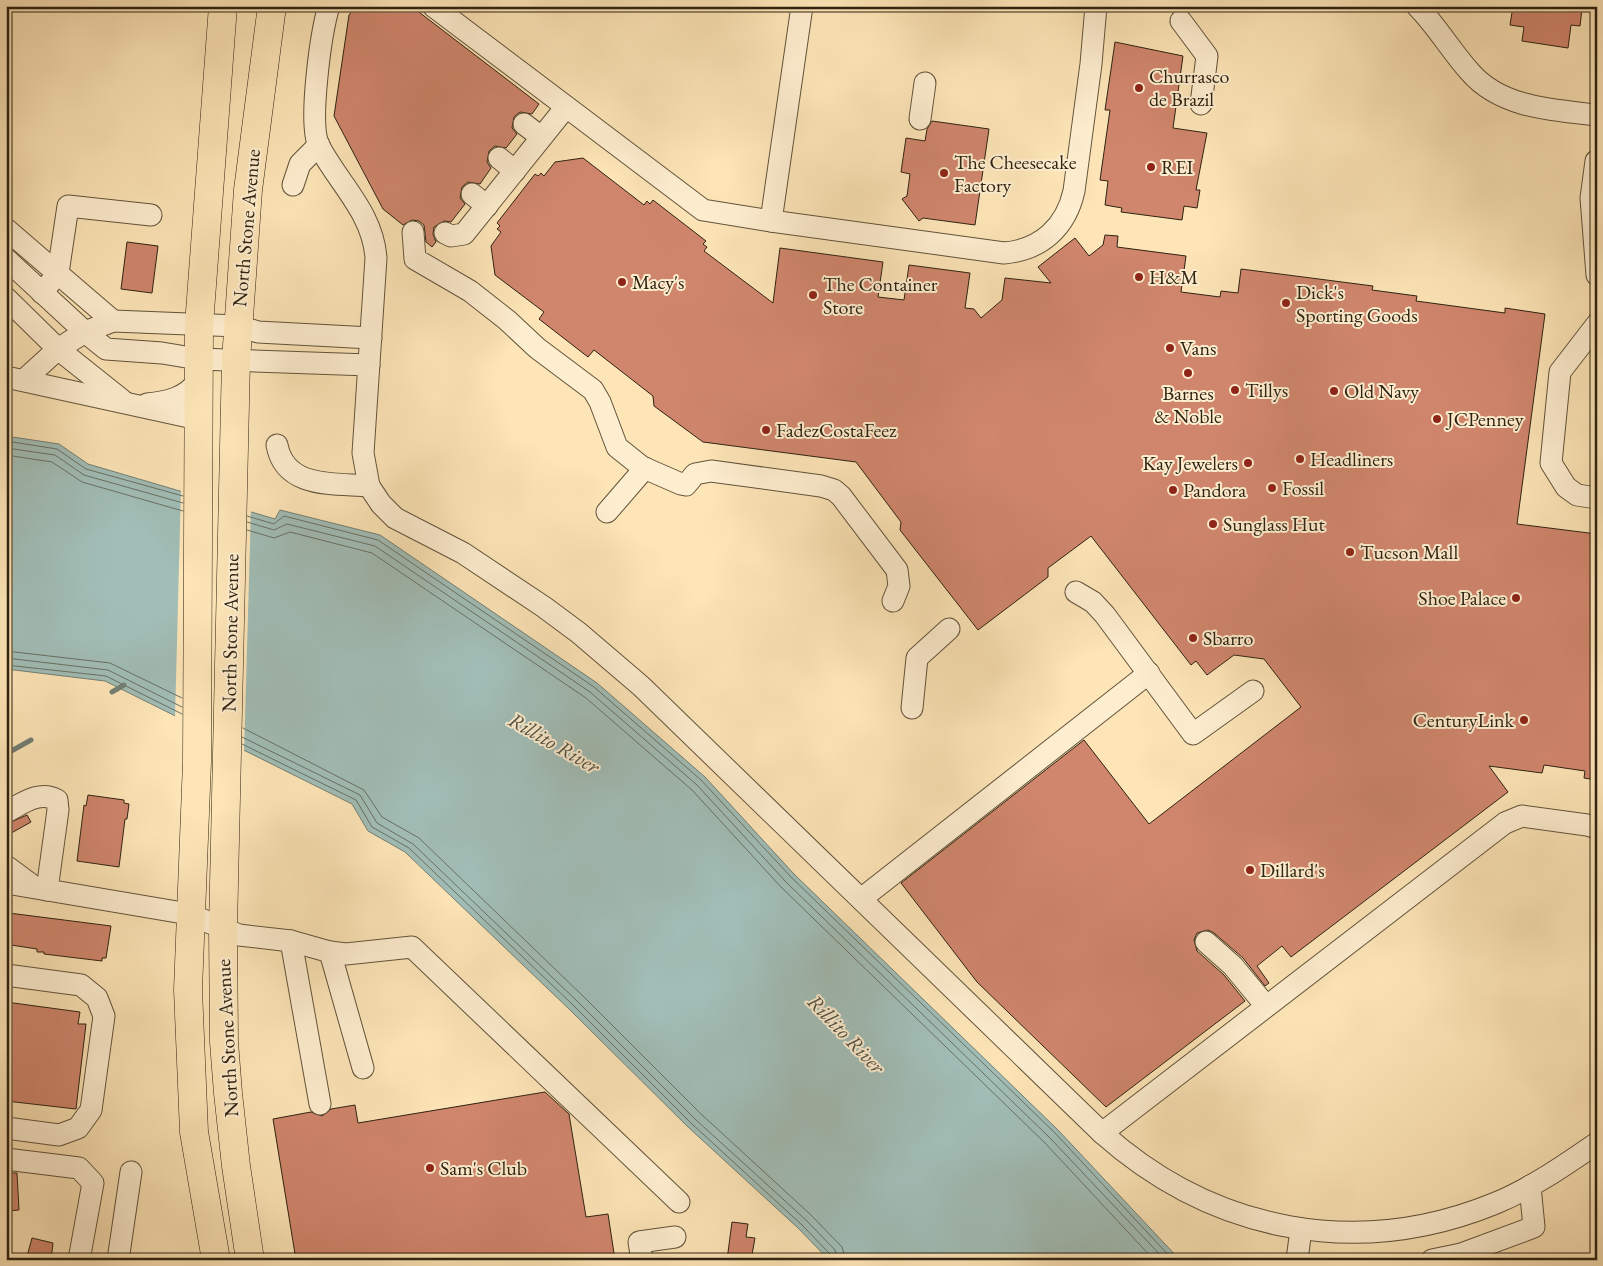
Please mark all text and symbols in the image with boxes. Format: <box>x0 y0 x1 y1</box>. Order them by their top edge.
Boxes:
place label: Churrasco de Brazil <box>1149 63 1230 112</box>
marker: Churrasco de Brazil <box>1133 82 1145 94</box>
street label: North Stone Avenue <box>226 148 266 308</box>
place label: The Cheesecake Factory <box>954 149 1077 198</box>
place label: REI <box>1161 154 1194 180</box>
marker: REI <box>1145 161 1157 173</box>
marker: The Cheesecake Factory <box>938 167 950 179</box>
place label: H&M <box>1149 264 1198 290</box>
place label: Macy's <box>632 269 685 295</box>
place label: The Container Store <box>823 271 938 320</box>
marker: H&M <box>1133 271 1145 283</box>
marker: Macy's <box>616 276 628 288</box>
place label: Dick's Sporting Goods <box>1296 279 1418 328</box>
marker: The Container Store <box>807 289 819 301</box>
marker: Dick's Sporting Goods <box>1280 297 1292 309</box>
place label: Vans <box>1180 335 1216 361</box>
marker: Vans <box>1164 342 1176 354</box>
marker: Barnes & Noble <box>1182 367 1194 379</box>
place label: Tillys <box>1245 377 1288 403</box>
place label: Old Navy <box>1344 378 1419 404</box>
place label: Barnes & Noble <box>1154 380 1222 429</box>
marker: Tillys <box>1229 384 1241 396</box>
marker: Old Navy <box>1328 385 1340 397</box>
place label: JCPenney <box>1445 406 1524 432</box>
marker: JCPenney <box>1431 413 1443 425</box>
place label: FadezCostaFeez <box>776 417 897 443</box>
marker: FadezCostaFeez <box>760 424 772 436</box>
place label: Headliners <box>1310 446 1393 472</box>
place label: Kay Jewelers <box>1143 450 1238 476</box>
marker: Headliners <box>1294 453 1306 465</box>
marker: Kay Jewelers <box>1242 457 1254 469</box>
place label: Fossil <box>1282 475 1324 501</box>
place label: Pandora <box>1183 477 1246 503</box>
marker: Fossil <box>1266 482 1278 494</box>
marker: Pandora <box>1167 484 1179 496</box>
place label: Sunglass Hut <box>1223 511 1326 537</box>
marker: Sunglass Hut <box>1207 518 1219 530</box>
place label: Tucson Mall <box>1360 539 1458 565</box>
marker: Tucson Mall <box>1344 546 1356 558</box>
street label: North Stone Avenue <box>216 553 244 712</box>
place label: Shoe Palace <box>1418 585 1506 611</box>
marker: Shoe Palace <box>1510 592 1522 604</box>
place label: Sbarro <box>1203 625 1254 651</box>
marker: Sbarro <box>1187 632 1199 644</box>
water label: Rillito River <box>504 706 605 780</box>
place label: CenturyLink <box>1413 707 1515 733</box>
marker: CenturyLink <box>1518 714 1530 726</box>
place label: Dillard's <box>1260 857 1325 883</box>
marker: Dillard's <box>1244 864 1256 876</box>
street label: North Stone Avenue <box>210 958 244 1118</box>
water label: Rillito River <box>802 988 892 1080</box>
place label: Sam's Club <box>440 1155 527 1181</box>
marker: Sam's Club <box>424 1162 436 1174</box>

